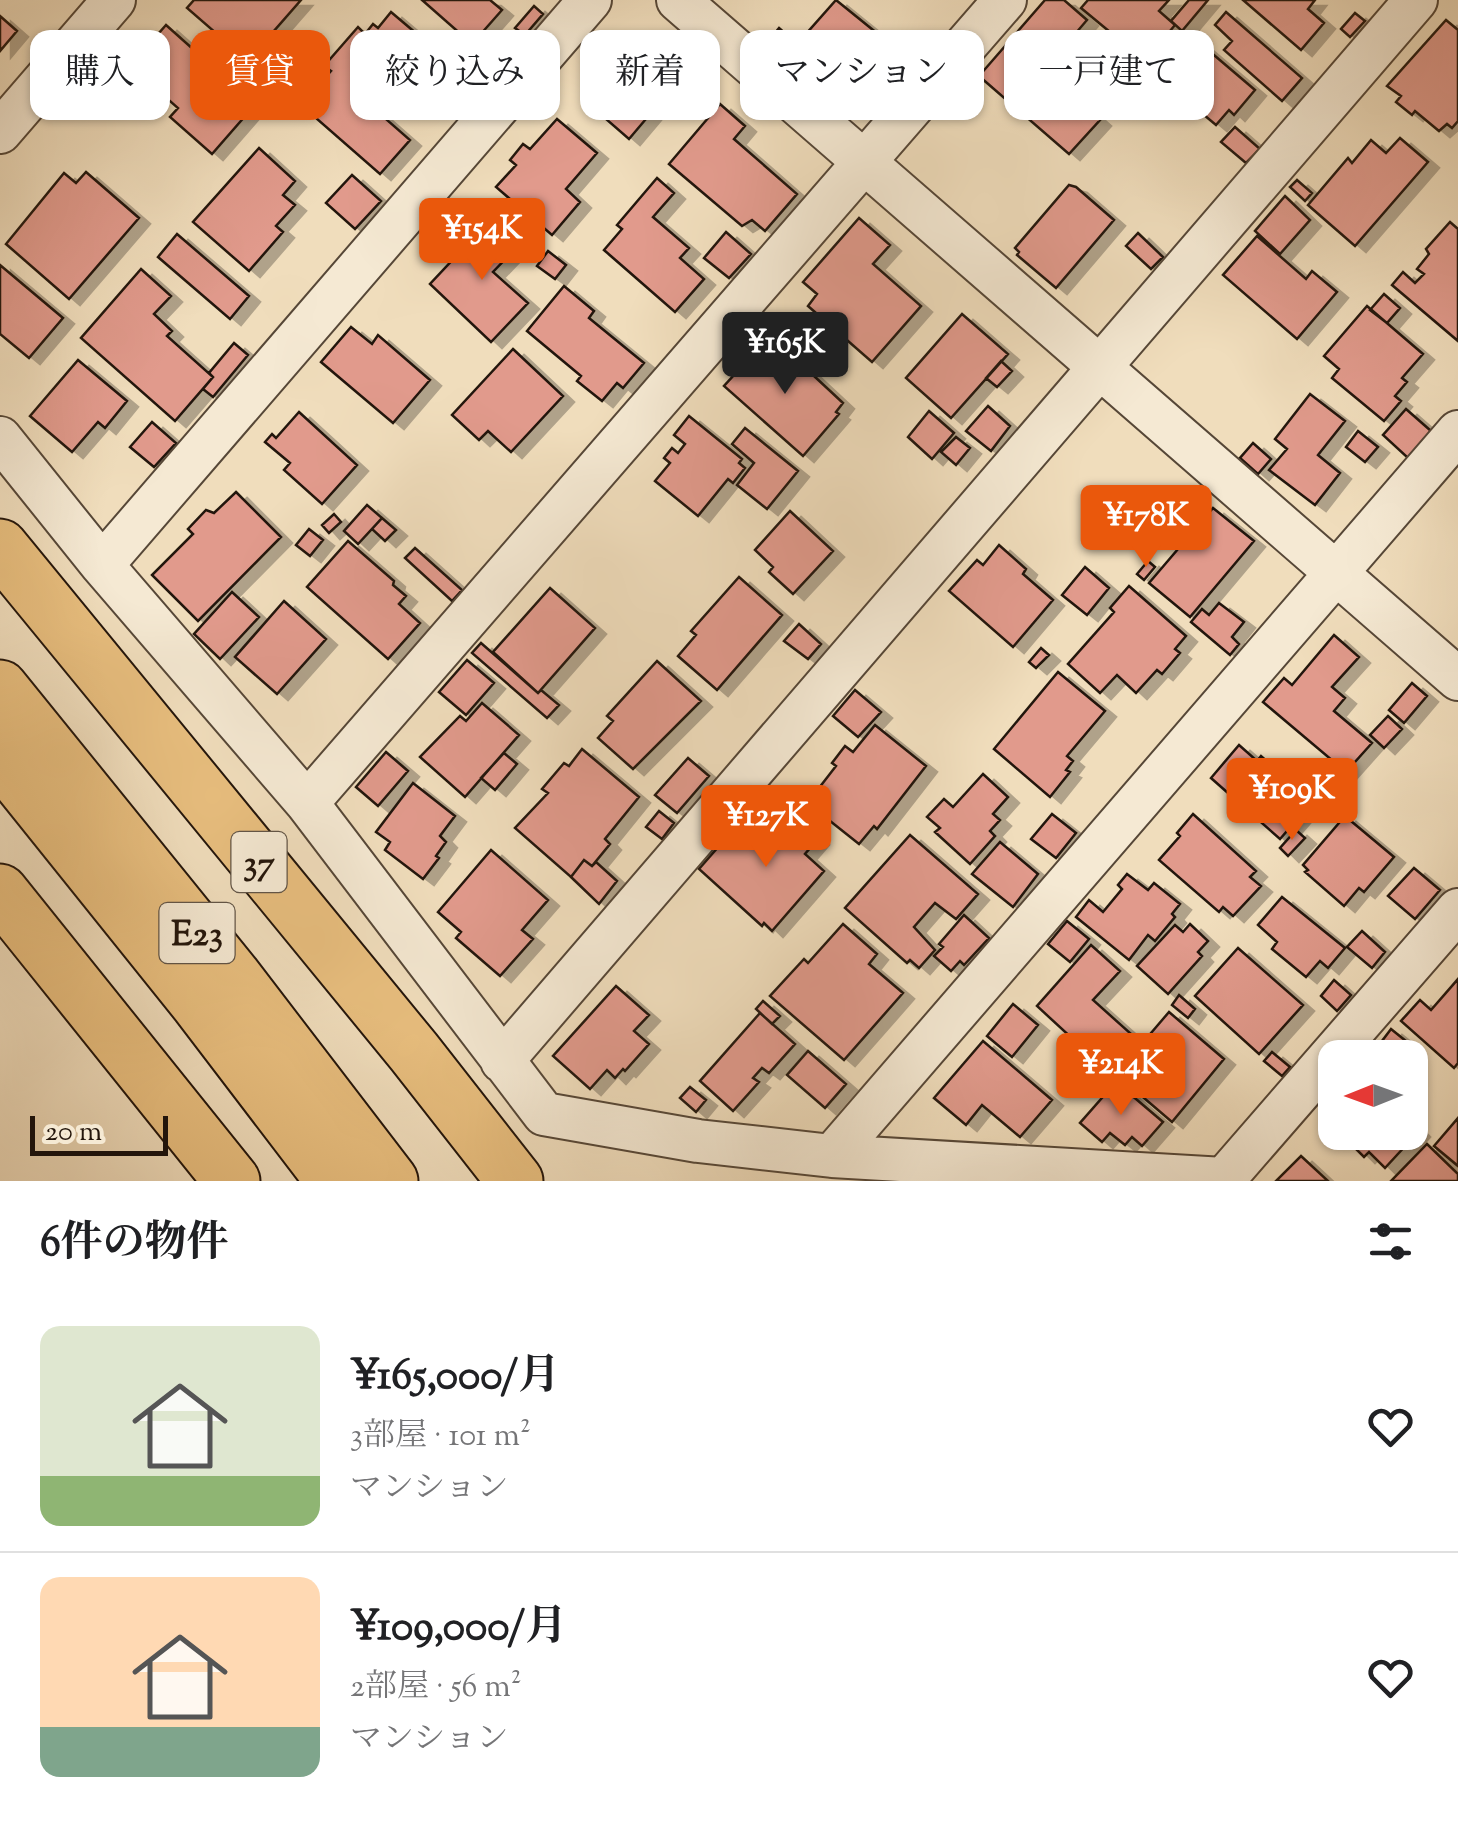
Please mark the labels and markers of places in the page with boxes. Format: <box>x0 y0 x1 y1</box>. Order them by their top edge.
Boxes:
pin: ¥154K <box>412 198 552 283</box>
pin: ¥165K <box>715 312 855 397</box>
pin: ¥178K <box>1076 485 1216 570</box>
pin: ¥109K <box>1222 758 1362 843</box>
pin: ¥127K <box>696 785 836 870</box>
pin: ¥214K <box>1051 1033 1191 1118</box>

